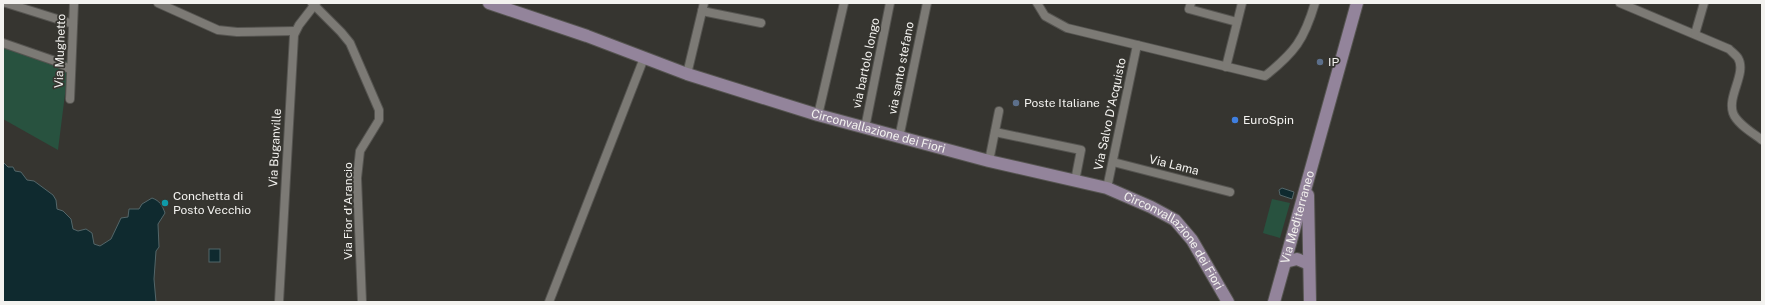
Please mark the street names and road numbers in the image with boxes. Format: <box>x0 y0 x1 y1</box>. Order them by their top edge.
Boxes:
street label: Via Mughetto <box>52 13 68 88</box>
street label: via bartolo longo <box>850 16 882 110</box>
street label: via santo stefano <box>885 20 917 116</box>
street label: Via Salvo D'Acquisto <box>1091 56 1129 172</box>
street label: Circonvallazione dei Fiori <box>809 106 947 156</box>
street label: Via Buganville <box>266 108 284 188</box>
street label: Via Lama <box>1148 152 1200 178</box>
street label: Via Fior d'Arancio <box>341 162 355 260</box>
street label: Via Mediterraneo <box>1278 169 1317 265</box>
street label: Circonvallazione dei Fiori <box>1122 189 1226 292</box>

